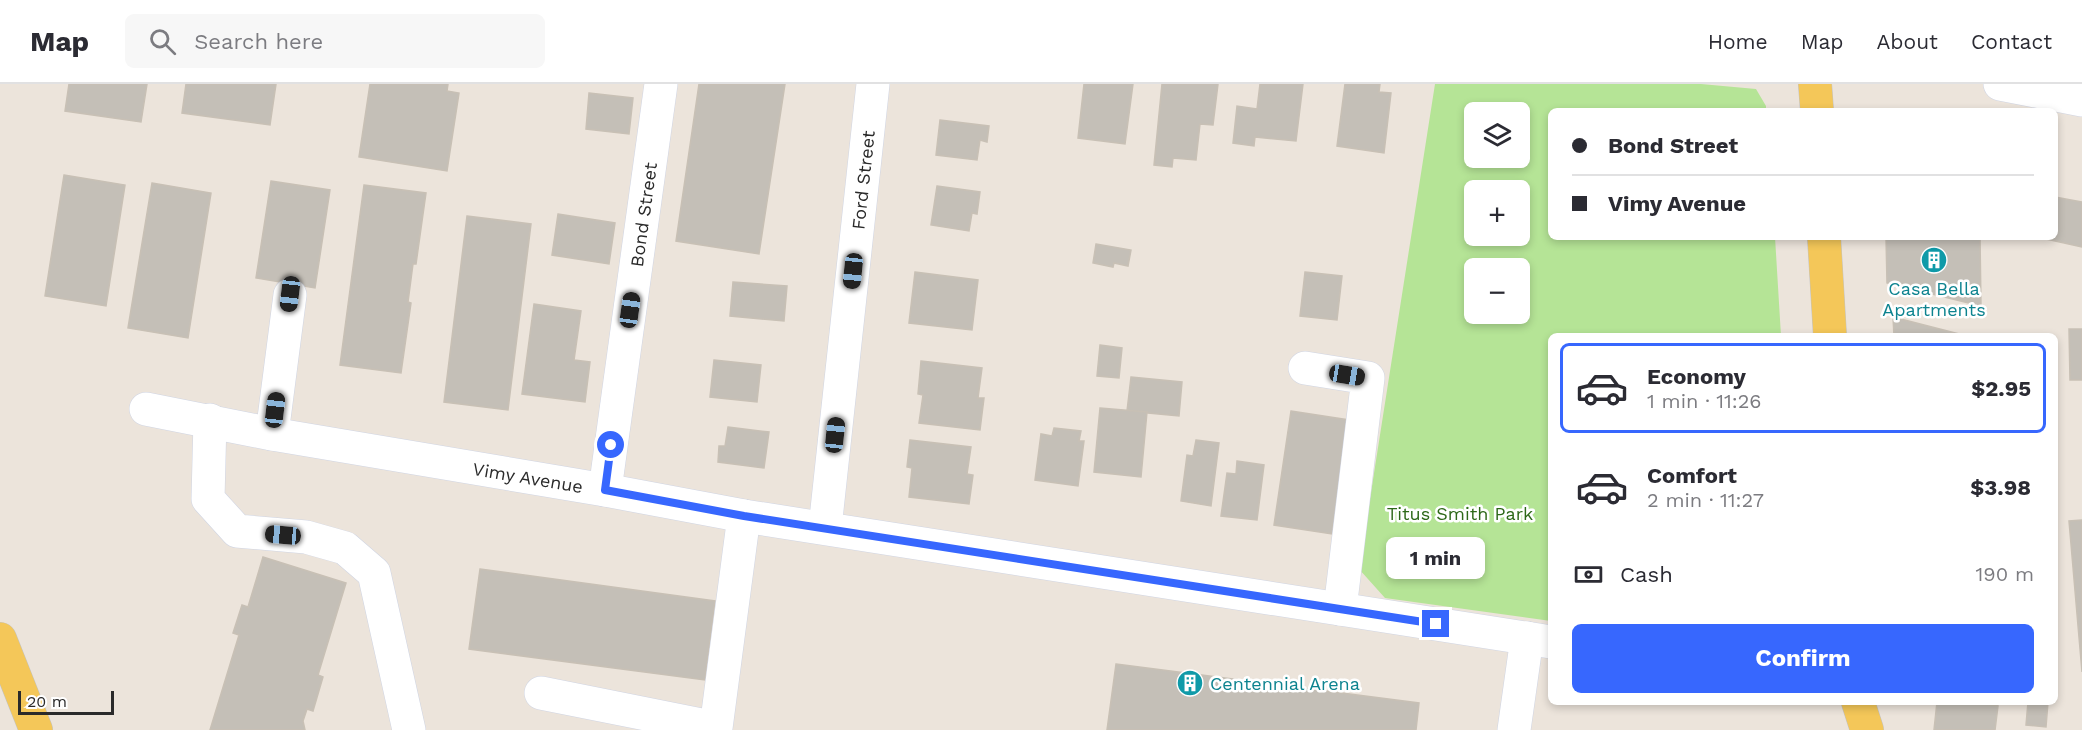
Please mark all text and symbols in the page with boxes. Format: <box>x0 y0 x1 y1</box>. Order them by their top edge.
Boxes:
search box <box>125 14 545 68</box>
text: Map <box>30 25 89 58</box>
icon: search <box>146 25 179 58</box>
text: Search here <box>194 29 323 54</box>
text: Home <box>1708 29 1768 54</box>
text: Map <box>1801 29 1844 54</box>
text: About <box>1877 29 1938 54</box>
text: Contact <box>1971 29 2052 54</box>
map controls <box>1464 102 1530 324</box>
button: layers <box>1464 102 1530 168</box>
street label: Ford Street <box>847 129 878 231</box>
text: Bond Street <box>1608 133 1738 158</box>
street label: Bond Street <box>625 161 661 268</box>
button: + <box>1464 180 1530 246</box>
text: Vimy Avenue <box>1608 191 1746 216</box>
building icon: Casa Bella Apartments <box>1919 245 1949 275</box>
car <box>842 252 864 290</box>
button: − <box>1464 258 1530 324</box>
car <box>279 275 301 313</box>
place label: Casa Bella Apartments <box>1882 278 1986 320</box>
car <box>619 291 641 329</box>
icon: car <box>1575 361 1629 415</box>
car <box>1328 363 1366 387</box>
text: Economy <box>1647 364 1746 389</box>
text: $2.95 <box>1971 376 2031 401</box>
text: 1 min · 11:26 <box>1647 389 1761 413</box>
car <box>264 391 286 429</box>
car <box>824 416 846 454</box>
route start <box>597 431 624 458</box>
street label: Vimy Avenue <box>471 457 585 497</box>
icon: car <box>1575 460 1629 514</box>
text: Comfort <box>1647 463 1737 488</box>
text: $3.98 <box>1970 475 2031 500</box>
text: 2 min · 11:27 <box>1647 488 1764 512</box>
park label: Titus Smith Park <box>1387 503 1533 524</box>
car <box>264 524 302 546</box>
callout: 1 min <box>1386 537 1486 579</box>
text: 1 min <box>1410 546 1461 570</box>
icon: cash <box>1572 558 1605 591</box>
text: Cash <box>1620 562 1673 587</box>
text: 190 m <box>1976 562 2034 586</box>
route end <box>1422 610 1449 637</box>
button: Confirm <box>1572 624 2034 693</box>
building icon: Centennial Arena <box>1175 668 1205 698</box>
place label: Centennial Arena <box>1210 673 1360 694</box>
scale bar <box>18 688 114 716</box>
text: 20 m <box>27 692 67 711</box>

